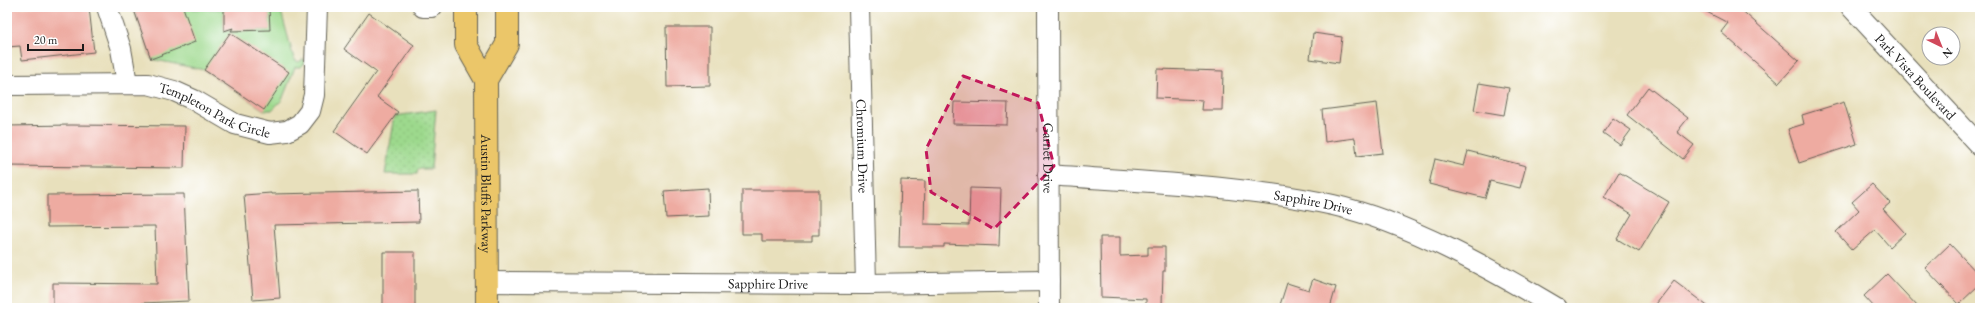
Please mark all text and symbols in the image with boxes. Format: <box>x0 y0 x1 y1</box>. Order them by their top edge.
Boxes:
scale bar <box>28 26 83 52</box>
north arrow <box>1921 26 1961 66</box>
street label: Park Vista Boulevard <box>1871 30 1961 124</box>
text: 20 m <box>34 32 58 48</box>
text: N <box>1940 45 1956 62</box>
street label: Templeton Park Circle <box>157 78 273 142</box>
street label: Chromium Drive <box>852 99 873 194</box>
street label: Garnet Drive <box>1039 123 1058 194</box>
street label: Austin Bluffs Parkway <box>477 133 496 254</box>
street label: Sapphire Drive <box>1273 186 1355 219</box>
street label: Sapphire Drive <box>728 274 809 293</box>

